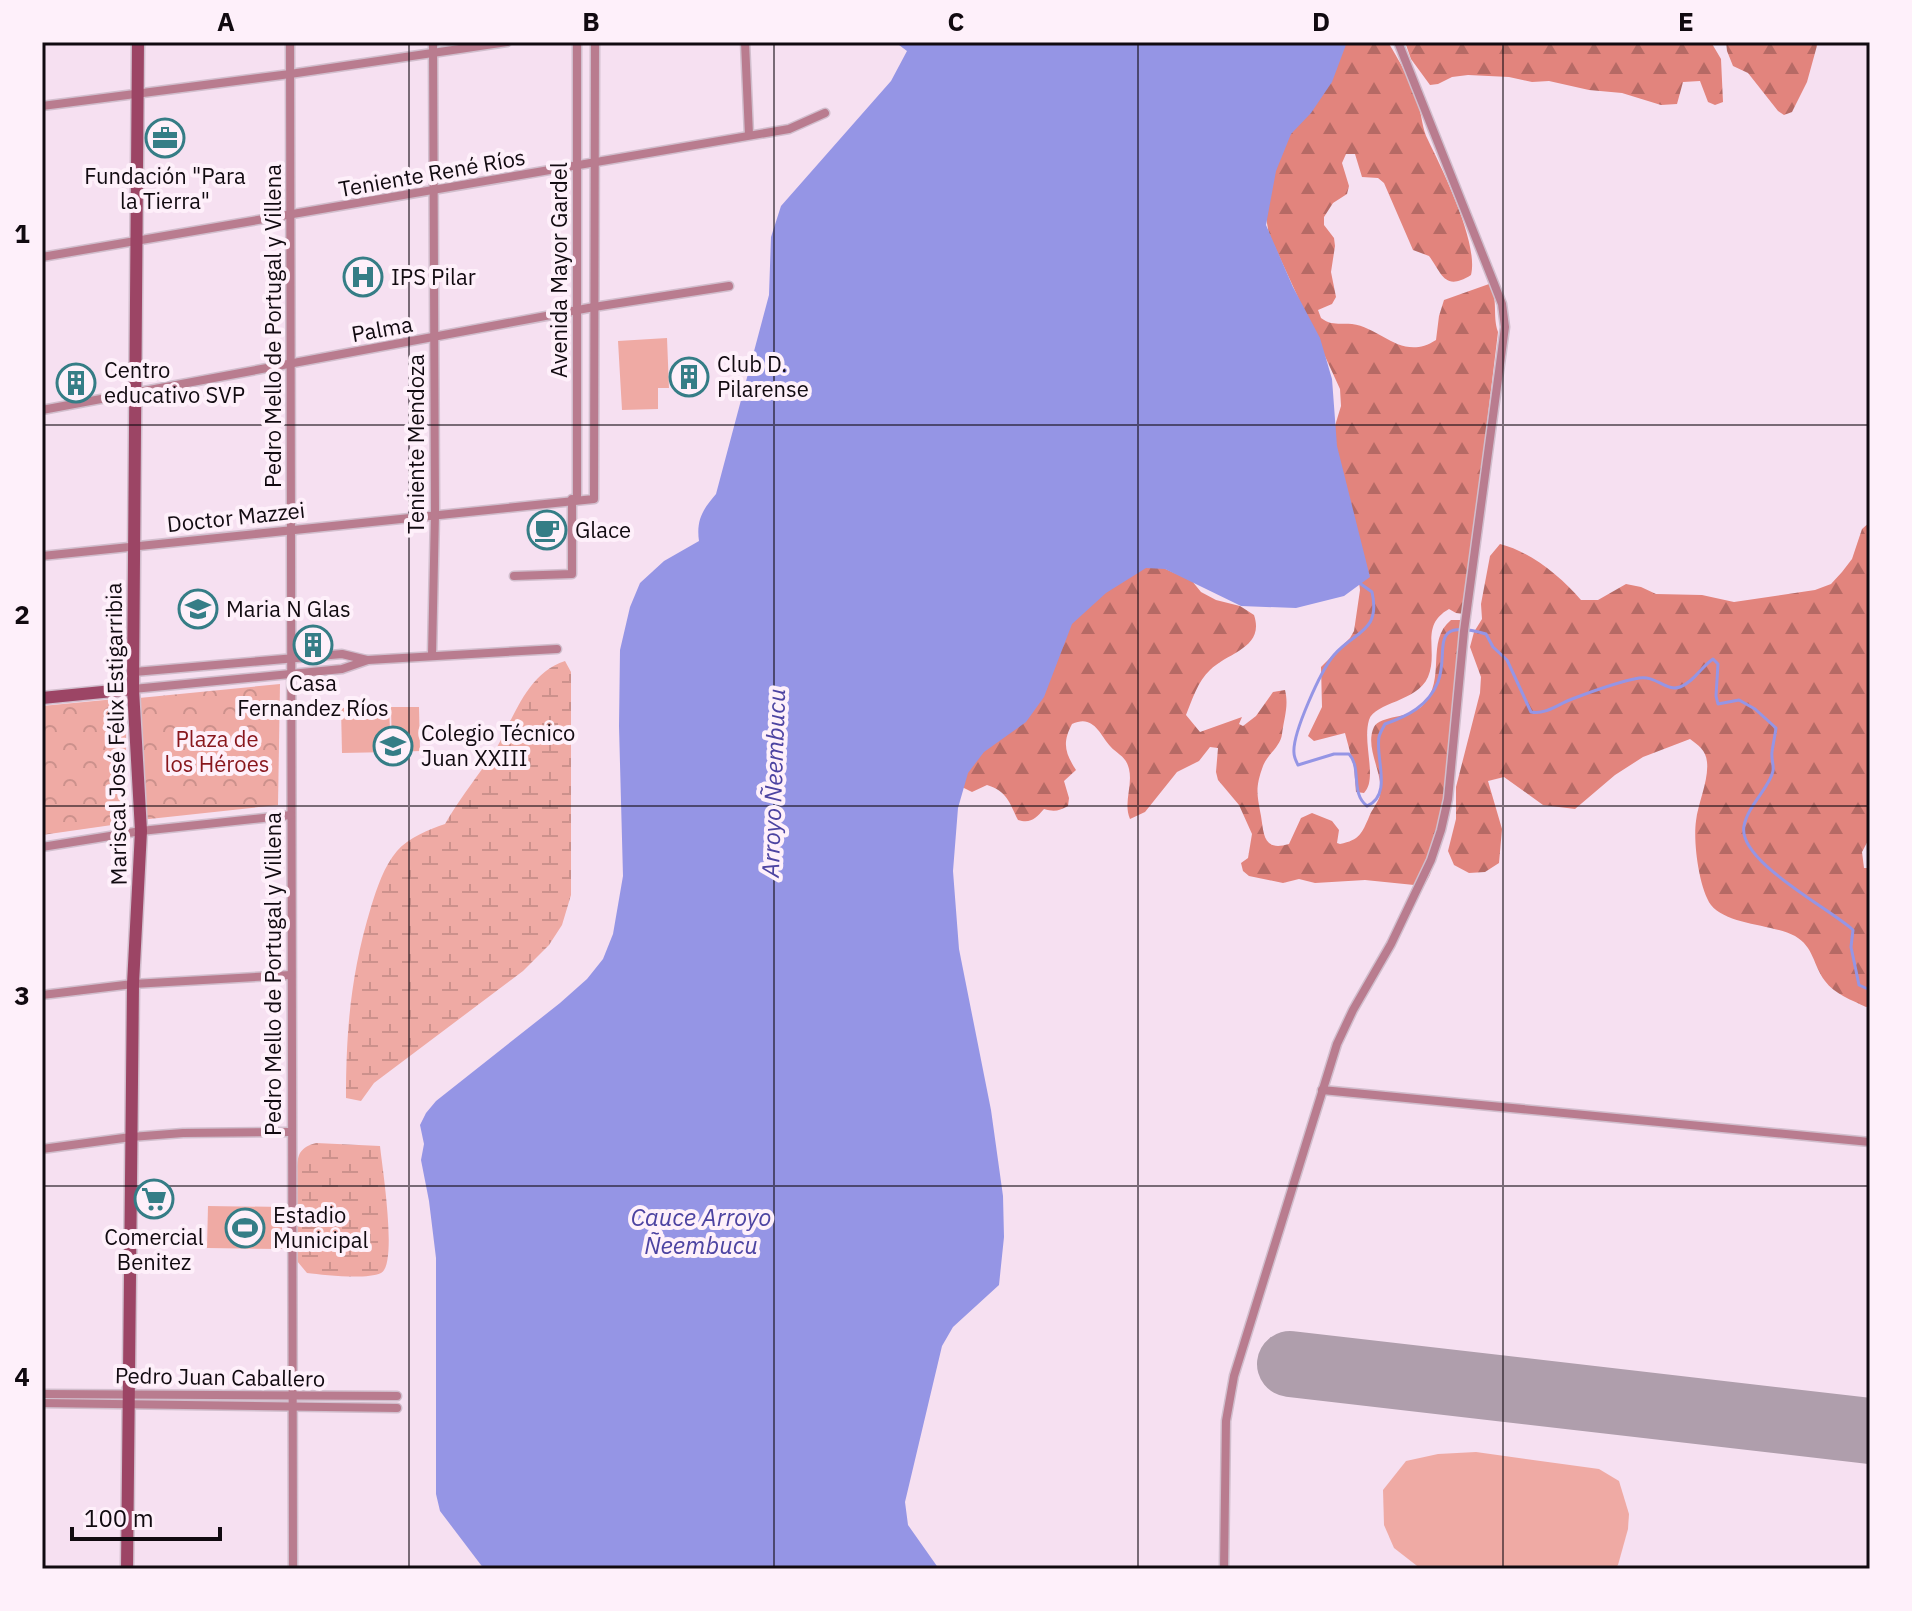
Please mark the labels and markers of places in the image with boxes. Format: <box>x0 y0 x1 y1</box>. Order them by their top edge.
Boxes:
office icon: Fundación "Para la Tierra" <box>144 117 186 159</box>
place label: Fundación "Para la Tierra" <box>84 161 246 215</box>
hospital icon: IPS Pilar <box>342 256 384 298</box>
place label: IPS Pilar <box>391 262 476 291</box>
place label: Club D. Pilarense <box>717 349 809 403</box>
place label: Centro educativo SVP <box>104 355 245 409</box>
building icon: Club D. Pilarense <box>668 356 710 398</box>
building icon: Centro educativo SVP <box>55 362 97 404</box>
cafe icon: Glace <box>526 509 568 551</box>
place label: Glace <box>575 515 631 544</box>
school or university icon: Maria N Glas <box>177 588 219 630</box>
place label: Maria N Glas <box>226 594 351 623</box>
building icon: Casa Fernandez Ríos <box>292 624 334 666</box>
place label: Casa Fernandez Ríos <box>237 668 389 722</box>
place label: Colegio Técnico Juan XXIII <box>421 718 575 772</box>
school or university icon: Colegio Técnico Juan XXIII <box>372 725 414 767</box>
supermarket icon: Comercial Benitez <box>133 1178 175 1220</box>
place label: Estadio Municipal <box>273 1200 368 1254</box>
sports icon: Estadio Municipal <box>224 1207 266 1249</box>
place label: Comercial Benitez <box>104 1222 204 1276</box>

